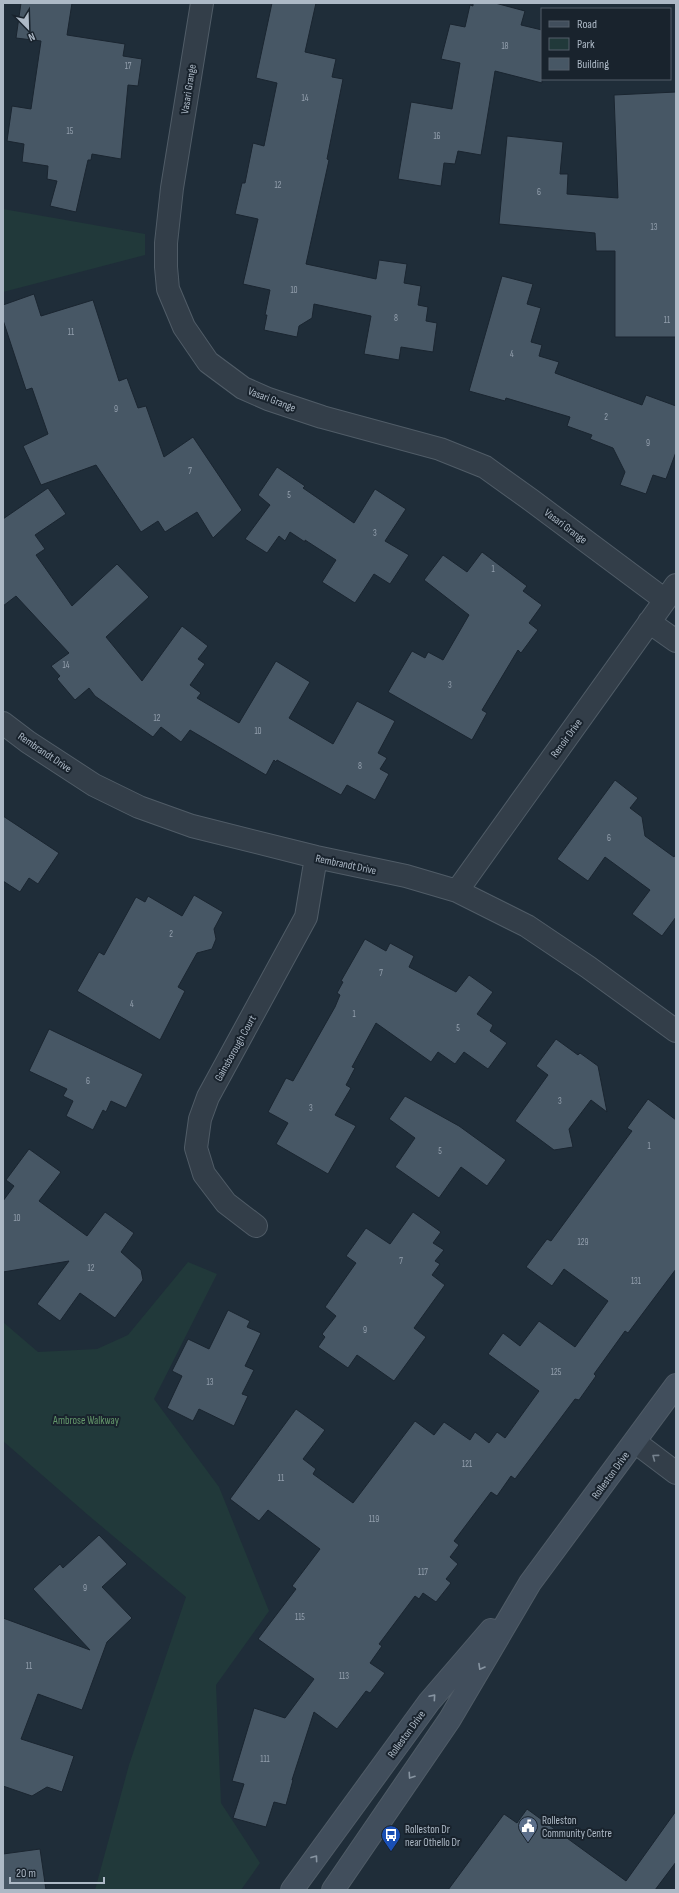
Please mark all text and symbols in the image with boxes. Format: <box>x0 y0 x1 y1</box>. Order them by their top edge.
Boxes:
north arrow <box>8 8 48 48</box>
legend <box>541 8 671 80</box>
text: Road <box>577 17 597 32</box>
text: N <box>26 30 37 44</box>
text: Park <box>577 37 595 52</box>
house number: 18 <box>501 41 509 52</box>
text: Building <box>577 57 609 72</box>
house number: 17 <box>125 61 132 72</box>
street label: Vasari Grange <box>178 63 199 115</box>
house number: 14 <box>302 93 309 104</box>
house number: 15 <box>67 126 74 137</box>
house number: 16 <box>433 131 441 142</box>
house number: 12 <box>275 180 282 191</box>
house number: 6 <box>537 187 541 198</box>
house number: 13 <box>651 222 658 233</box>
house number: 10 <box>290 285 298 296</box>
house number: 8 <box>394 313 398 324</box>
house number: 11 <box>664 315 671 326</box>
house number: 11 <box>68 327 75 338</box>
house number: 4 <box>510 349 514 360</box>
street label: Vasari Grange <box>246 384 298 415</box>
house number: 9 <box>114 404 118 415</box>
house number: 2 <box>604 412 608 423</box>
house number: 9 <box>646 438 650 449</box>
house number: 7 <box>188 466 192 477</box>
house number: 5 <box>287 490 291 501</box>
street label: Vasari Grange <box>542 506 590 547</box>
house number: 3 <box>373 528 377 539</box>
house number: 1 <box>491 564 495 575</box>
house number: 14 <box>63 660 70 671</box>
house number: 3 <box>448 680 452 691</box>
house number: 12 <box>154 713 161 724</box>
street label: Renoir Drive <box>548 716 585 760</box>
house number: 10 <box>254 726 262 737</box>
street label: Rembrandt Drive <box>15 730 74 775</box>
house number: 8 <box>358 761 362 772</box>
house number: 6 <box>607 833 611 844</box>
street label: Rembrandt Drive <box>314 852 377 877</box>
house number: 2 <box>169 929 173 940</box>
house number: 7 <box>379 968 383 979</box>
house number: 4 <box>130 999 134 1010</box>
house number: 1 <box>352 1009 356 1020</box>
street label: Gainsborough Court <box>212 1012 259 1084</box>
house number: 5 <box>456 1023 460 1034</box>
house number: 6 <box>86 1076 90 1087</box>
house number: 3 <box>558 1096 562 1107</box>
house number: 3 <box>309 1103 313 1114</box>
house number: 1 <box>647 1141 651 1152</box>
house number: 5 <box>438 1146 442 1157</box>
house number: 10 <box>13 1213 21 1224</box>
house number: 129 <box>578 1237 588 1248</box>
house number: 7 <box>399 1256 403 1267</box>
house number: 12 <box>88 1263 95 1274</box>
house number: 131 <box>631 1276 642 1287</box>
house number: 9 <box>363 1325 367 1336</box>
house number: 125 <box>551 1367 562 1378</box>
house number: 13 <box>207 1377 214 1388</box>
park label: Ambrose Walkway <box>52 1414 120 1427</box>
street label: Rolleston Drive <box>589 1449 632 1502</box>
one-way arrow <box>653 1455 660 1462</box>
house number: 121 <box>462 1459 473 1470</box>
house number: 11 <box>278 1473 285 1484</box>
house number: 119 <box>369 1514 379 1525</box>
house number: 117 <box>418 1567 428 1578</box>
house number: 9 <box>83 1583 87 1594</box>
house number: 115 <box>295 1612 305 1623</box>
house number: 11 <box>26 1661 33 1672</box>
one-way arrow <box>479 1663 486 1670</box>
house number: 113 <box>339 1671 349 1682</box>
one-way arrow <box>429 1694 436 1702</box>
street label: Rolleston Drive <box>385 1708 428 1761</box>
house number: 111 <box>260 1754 271 1765</box>
one-way arrow <box>408 1772 416 1779</box>
place label: Rolleston Community Centre <box>542 1814 612 1840</box>
public building icon: Rolleston Community Centre <box>517 1815 539 1843</box>
place label: Rolleston Dr near Othello Dr <box>405 1823 460 1849</box>
bus stop icon: Rolleston Dr near Othello Dr <box>380 1824 402 1852</box>
one-way arrow <box>310 1856 317 1863</box>
scale bar <box>10 1859 104 1885</box>
text: 20 m <box>16 1866 36 1881</box>

